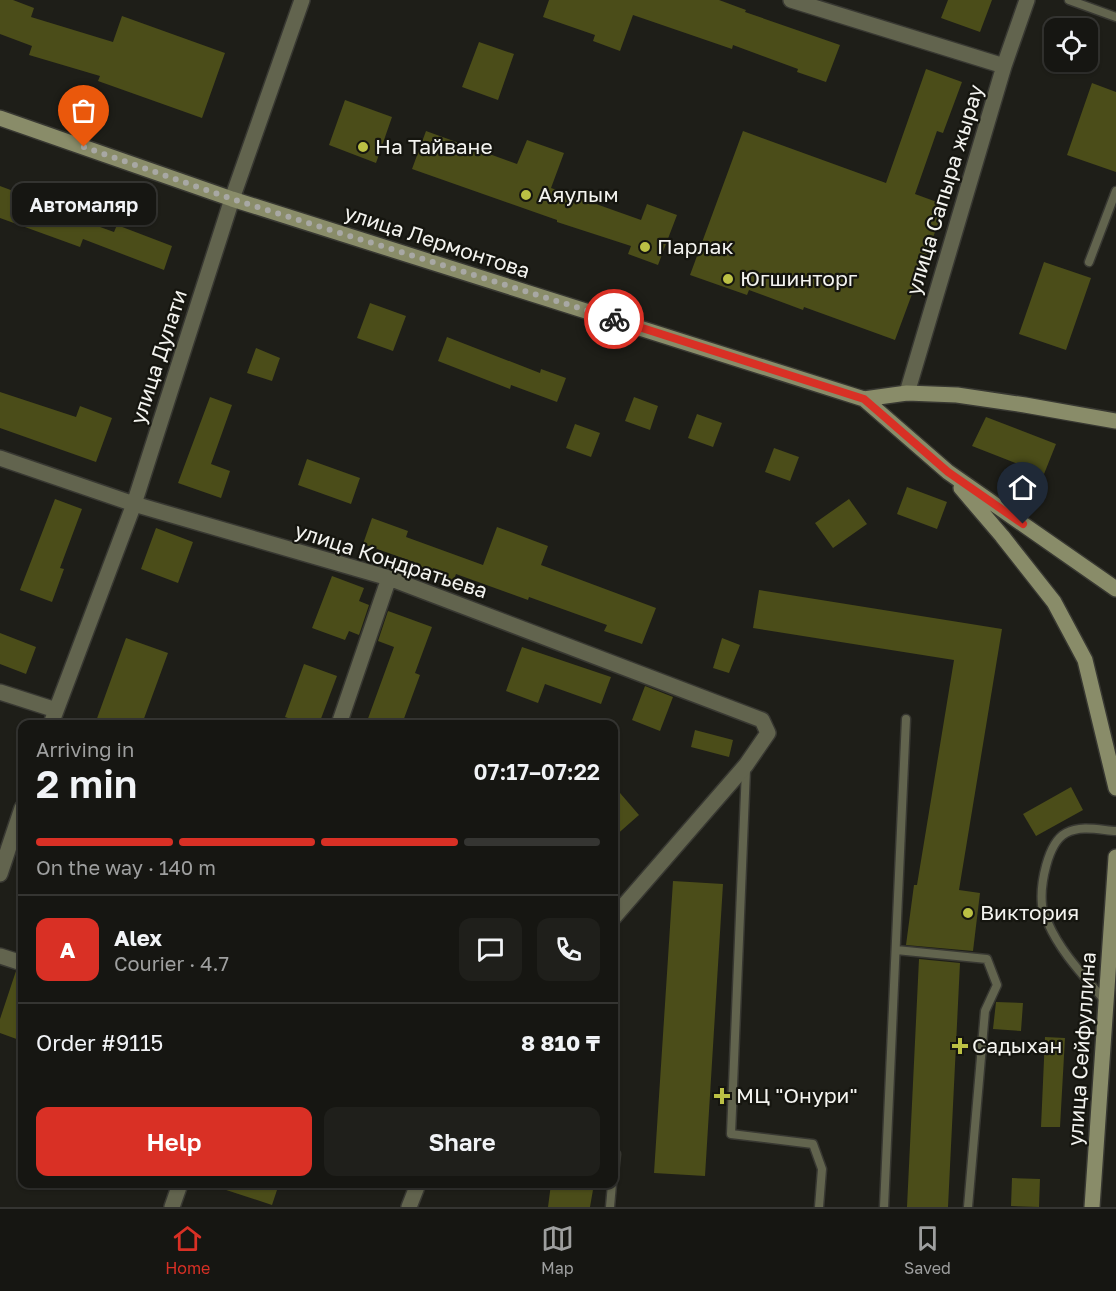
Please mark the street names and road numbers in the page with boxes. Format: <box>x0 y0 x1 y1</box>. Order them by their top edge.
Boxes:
street label: улица Сапыра жырау <box>900 81 989 298</box>
street label: улица Лермонтова <box>341 199 534 283</box>
street label: улица Дулати <box>124 286 192 427</box>
street label: улица Кондратьева <box>292 517 491 603</box>
street label: улица Сейфуллина <box>1061 951 1101 1147</box>

